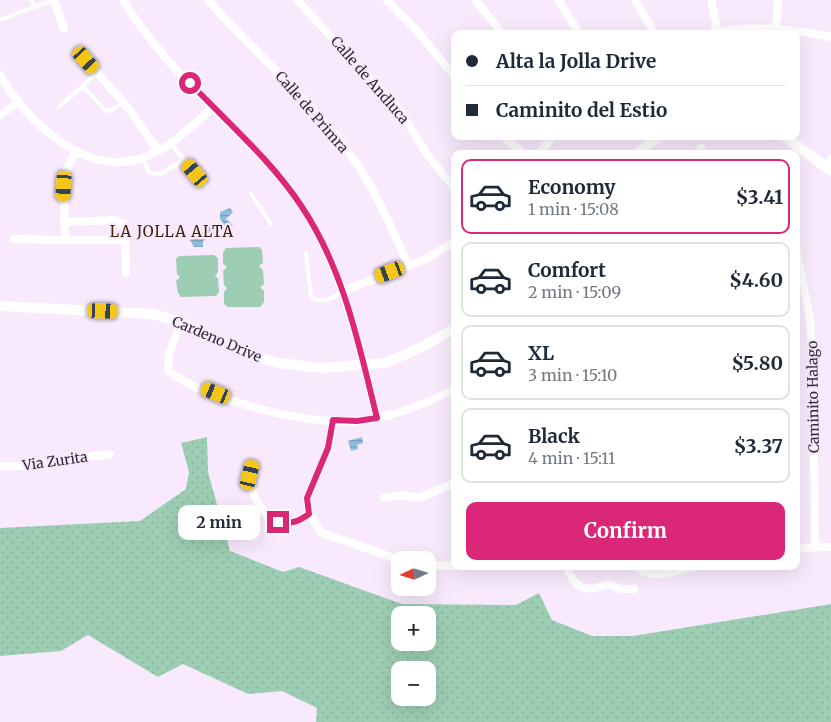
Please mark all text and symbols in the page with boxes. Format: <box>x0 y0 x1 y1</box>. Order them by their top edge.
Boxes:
street label: Calle de Andluca <box>327 32 413 128</box>
car <box>70 44 101 76</box>
text: Alta la Jolla Drive <box>496 49 656 73</box>
street label: Calle de Primra <box>272 67 353 157</box>
route start <box>179 72 201 94</box>
text: Caminito del Estio <box>496 98 667 122</box>
car <box>179 157 210 189</box>
car <box>55 171 72 201</box>
icon: car <box>468 174 513 219</box>
text: Economy <box>528 175 616 199</box>
text: $3.41 <box>736 185 783 209</box>
text: 1 min · 15:08 <box>528 199 619 219</box>
district label: LA JOLLA ALTA <box>110 222 234 241</box>
icon: car <box>468 257 513 302</box>
text: Comfort <box>528 258 606 282</box>
car <box>373 260 406 284</box>
text: $4.60 <box>729 268 783 292</box>
text: 2 min · 15:09 <box>528 282 621 302</box>
car <box>87 303 118 319</box>
street label: Cardeno Drive <box>170 312 264 366</box>
icon: car <box>468 340 513 385</box>
text: XL <box>528 341 554 365</box>
street label: Caminito Halago <box>803 341 823 453</box>
text: $5.80 <box>731 351 783 375</box>
text: 3 min · 15:10 <box>528 365 617 385</box>
car <box>199 380 232 406</box>
icon: car <box>468 423 513 468</box>
text: Black <box>528 424 580 448</box>
text: $3.37 <box>734 434 783 458</box>
street label: Via Zurita <box>20 447 89 475</box>
text: 4 min · 15:11 <box>528 448 615 468</box>
car <box>239 459 260 491</box>
button: Confirm <box>466 502 785 560</box>
callout: 2 min <box>178 504 260 540</box>
route end <box>267 511 289 533</box>
text: 2 min <box>196 512 242 532</box>
north arrow <box>391 551 436 596</box>
map controls <box>391 551 436 706</box>
button: + <box>391 606 436 651</box>
button: − <box>391 661 436 706</box>

